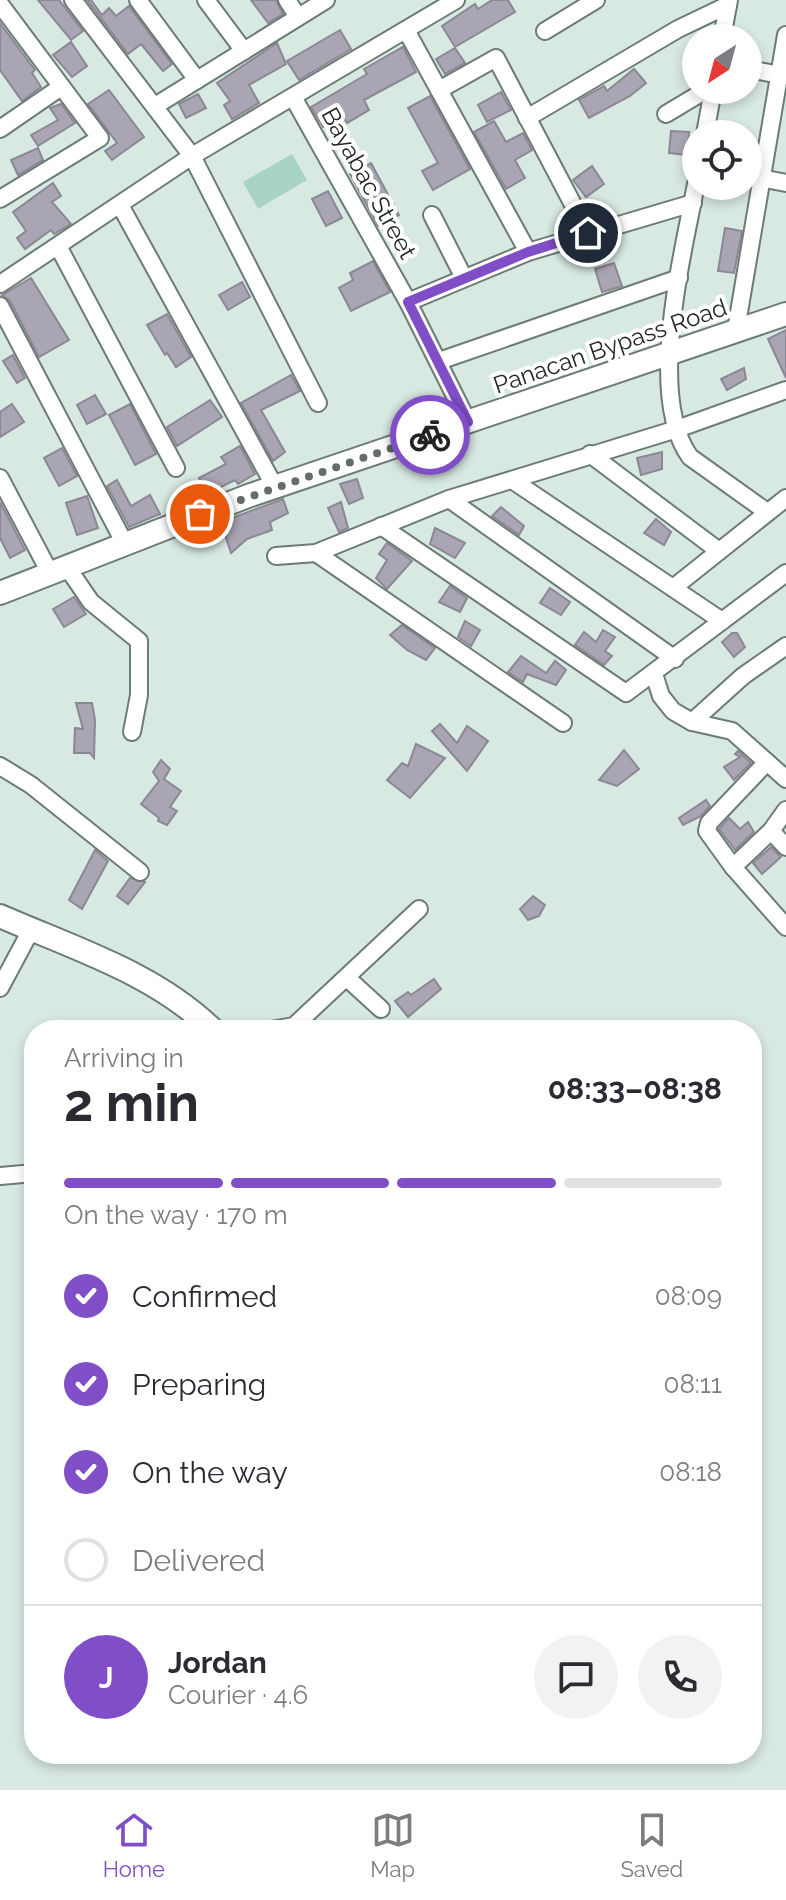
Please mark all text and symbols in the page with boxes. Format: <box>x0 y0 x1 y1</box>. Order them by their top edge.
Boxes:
north arrow <box>682 24 762 104</box>
map controls <box>682 24 762 200</box>
street label: Bayabac Street <box>316 102 422 264</box>
button: locate <box>682 120 762 200</box>
pin <box>554 199 622 267</box>
icon: home <box>566 211 610 255</box>
street label: Panacan Bypass Road <box>489 292 731 400</box>
courier <box>390 395 470 475</box>
icon: bike <box>408 413 452 457</box>
pin <box>166 480 234 548</box>
icon: bag <box>178 492 222 536</box>
text: Arriving in <box>64 1043 184 1073</box>
text: 08:33–08:38 <box>548 1071 722 1106</box>
text: 2 min <box>64 1072 199 1133</box>
text: On the way · 170 m <box>64 1200 288 1230</box>
icon: check <box>64 1274 108 1318</box>
text: Confirmed <box>132 1279 277 1314</box>
text: 08:09 <box>655 1281 722 1311</box>
icon: check <box>64 1362 108 1406</box>
text: Preparing <box>132 1367 266 1402</box>
text: 08:11 <box>664 1369 722 1399</box>
icon: check <box>64 1450 108 1494</box>
text: On the way <box>132 1455 288 1490</box>
text: 08:18 <box>659 1457 722 1487</box>
text: Delivered <box>132 1543 265 1578</box>
button: chat <box>534 1635 618 1719</box>
button: phone <box>638 1635 722 1719</box>
text: Jordan <box>168 1645 267 1680</box>
text: J <box>99 1660 113 1695</box>
text: Courier · 4.6 <box>168 1680 308 1710</box>
tab: Home <box>103 1808 165 1882</box>
tab: Map <box>370 1808 415 1882</box>
tab: Saved <box>620 1808 683 1882</box>

